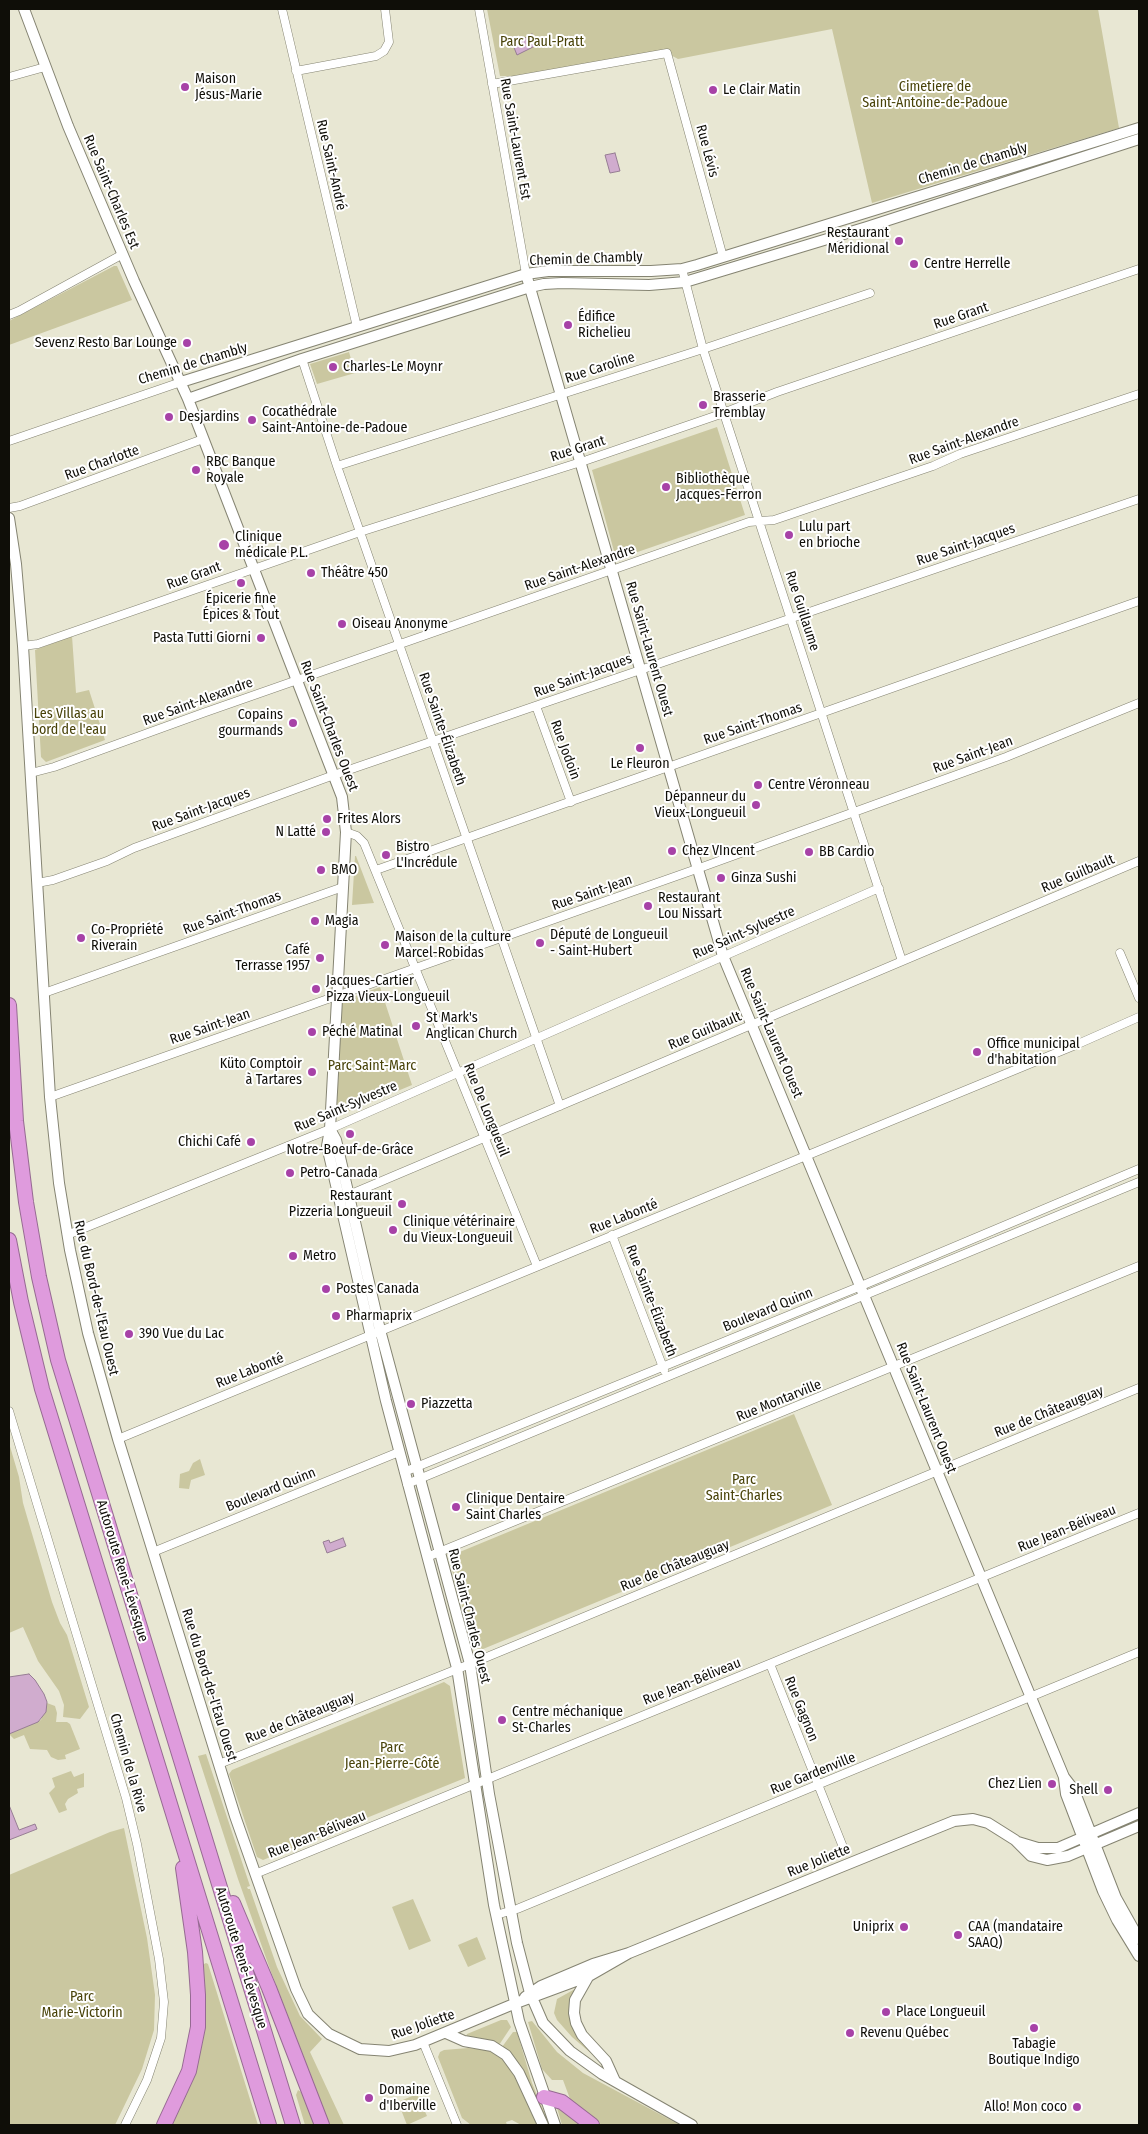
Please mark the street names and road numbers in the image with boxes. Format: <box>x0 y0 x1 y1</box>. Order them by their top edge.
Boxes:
street label: Rue Saint-Laurent Est <box>496 77 534 201</box>
street label: Rue Saint-André <box>312 118 350 212</box>
street label: Rue Lévis <box>692 123 722 179</box>
street label: Rue Saint-Charles Est <box>79 133 143 251</box>
street label: Chemin de Chambly <box>916 139 1030 189</box>
street label: Chemin de Chambly <box>529 249 643 269</box>
street label: Rue Grant <box>932 299 990 333</box>
street label: Chemin de Chambly <box>136 339 250 389</box>
street label: Rue Caroline <box>563 349 637 387</box>
street label: Rue Saint-Alexandre <box>907 413 1021 469</box>
street label: Rue Grant <box>549 432 607 466</box>
street label: Rue Charlotte <box>62 442 142 484</box>
street label: Rue Saint-Jacques <box>915 520 1017 570</box>
street label: Rue Saint-Alexandre <box>523 541 637 595</box>
street label: Rue Grant <box>165 558 223 594</box>
street label: Rue Guillaume <box>781 569 823 653</box>
street label: Rue Saint-Laurent Ouest <box>622 580 676 718</box>
street label: Rue Saint-Jacques <box>532 650 634 702</box>
street label: Rue Saint-Charles Ouest <box>296 658 362 794</box>
street label: Rue Sainte-Élizabeth <box>415 670 469 788</box>
street label: Rue Saint-Alexandre <box>141 674 255 730</box>
street label: Rue Saint-Thomas <box>702 699 804 749</box>
street label: Rue Jodoin <box>546 718 584 782</box>
street label: Rue Saint-Jean <box>931 733 1015 777</box>
street label: Rue Saint-Jacques <box>150 784 252 836</box>
street label: Rue Guilbault <box>1039 851 1117 897</box>
street label: Rue Saint-Jean <box>550 871 634 915</box>
street label: Rue Saint-Thomas <box>181 887 283 939</box>
street label: Rue Saint-Sylvestre <box>690 903 798 963</box>
street label: Rue Saint-Laurent Ouest <box>736 965 806 1101</box>
street label: Rue Saint-Jean <box>168 1005 252 1049</box>
street label: Rue Guilbault <box>666 1008 744 1054</box>
street label: Rue De Longueuil <box>460 1061 512 1159</box>
street label: Rue Saint-Sylvestre <box>292 1078 400 1136</box>
street label: Rue Labonté <box>588 1196 660 1238</box>
street label: Rue du Bord-de-l'Eau Ouest <box>70 1219 122 1377</box>
street label: Rue Sainte-Élizabeth <box>622 1243 680 1359</box>
street label: Boulevard Quinn <box>721 1284 815 1336</box>
street label: Rue Saint-Laurent Ouest <box>892 1340 960 1476</box>
street label: Rue Labonté <box>214 1350 286 1392</box>
street label: Rue Montarville <box>734 1376 824 1426</box>
street label: Rue de Châteauguay <box>992 1382 1106 1442</box>
street label: Boulevard Quinn <box>224 1464 318 1516</box>
street label: Autoroute René-Lévesque <box>92 1498 152 1644</box>
street label: Rue Jean-Béliveau <box>1016 1502 1118 1556</box>
street label: Rue de Châteauguay <box>618 1536 732 1596</box>
street label: Rue Saint-Charles Ouest <box>444 1547 494 1685</box>
street label: Rue du Bord-de-l'Eau Ouest <box>178 1607 240 1763</box>
street label: Rue Jean-Béliveau <box>641 1655 743 1709</box>
street label: Rue Gagnon <box>780 1674 822 1744</box>
street label: Rue de Châteauguay <box>243 1688 357 1748</box>
street label: Chemin de la Rive <box>106 1712 150 1814</box>
street label: Rue Gardenville <box>768 1749 858 1799</box>
street label: Rue Jean-Béliveau <box>266 1808 368 1862</box>
street label: Rue Joliette <box>785 1841 853 1881</box>
street label: Autoroute René-Lévesque <box>211 1885 271 2031</box>
street label: Rue Joliette <box>389 2006 457 2044</box>

